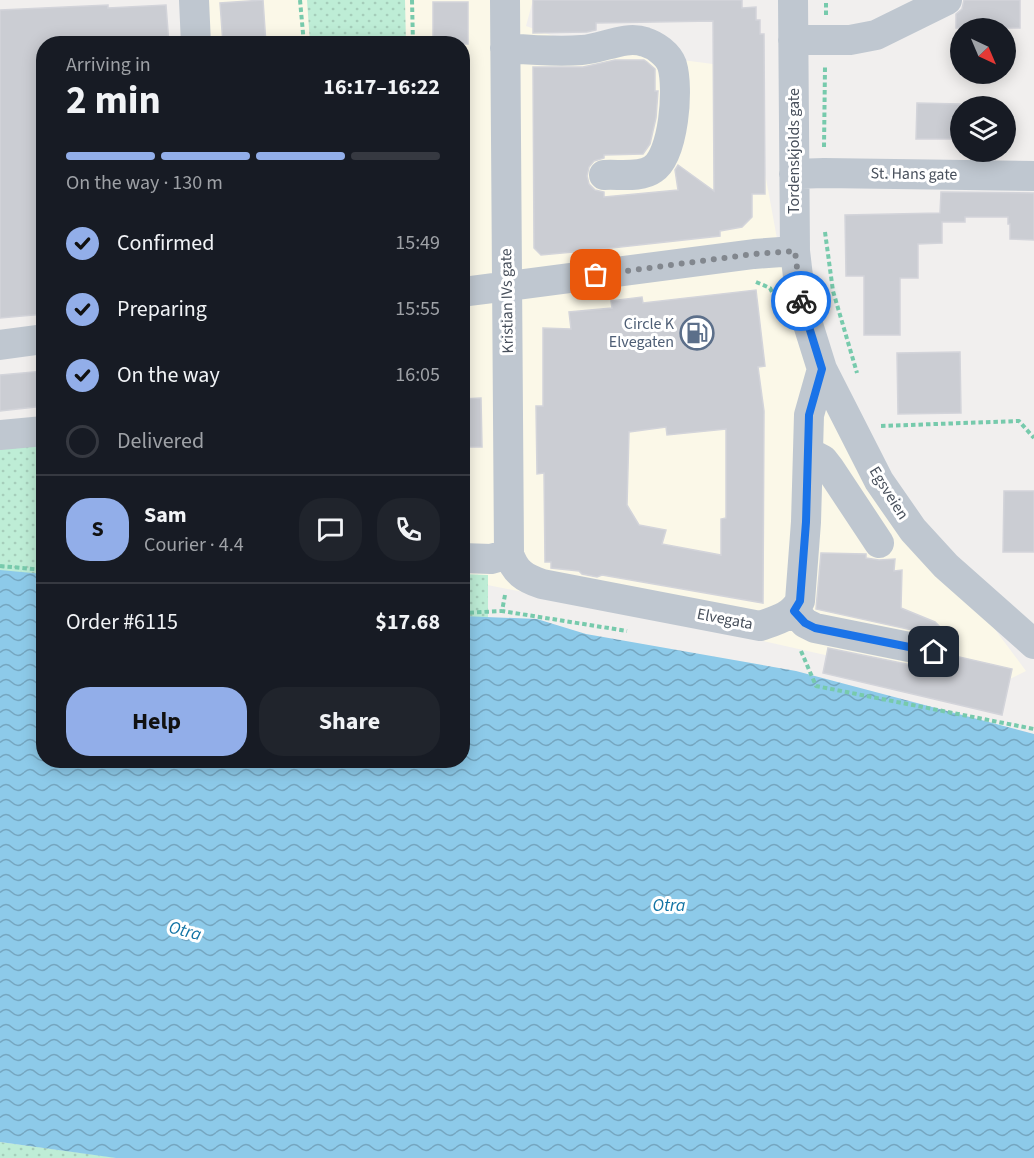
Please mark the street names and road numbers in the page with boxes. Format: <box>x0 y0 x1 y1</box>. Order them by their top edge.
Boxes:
street label: Tordenskjolds gate <box>783 88 805 214</box>
street label: St. Hans gate <box>870 162 958 186</box>
street label: Kristian IVs gate <box>495 248 519 354</box>
street label: Egsveien <box>864 462 914 524</box>
street label: Elvegata <box>695 603 755 635</box>

